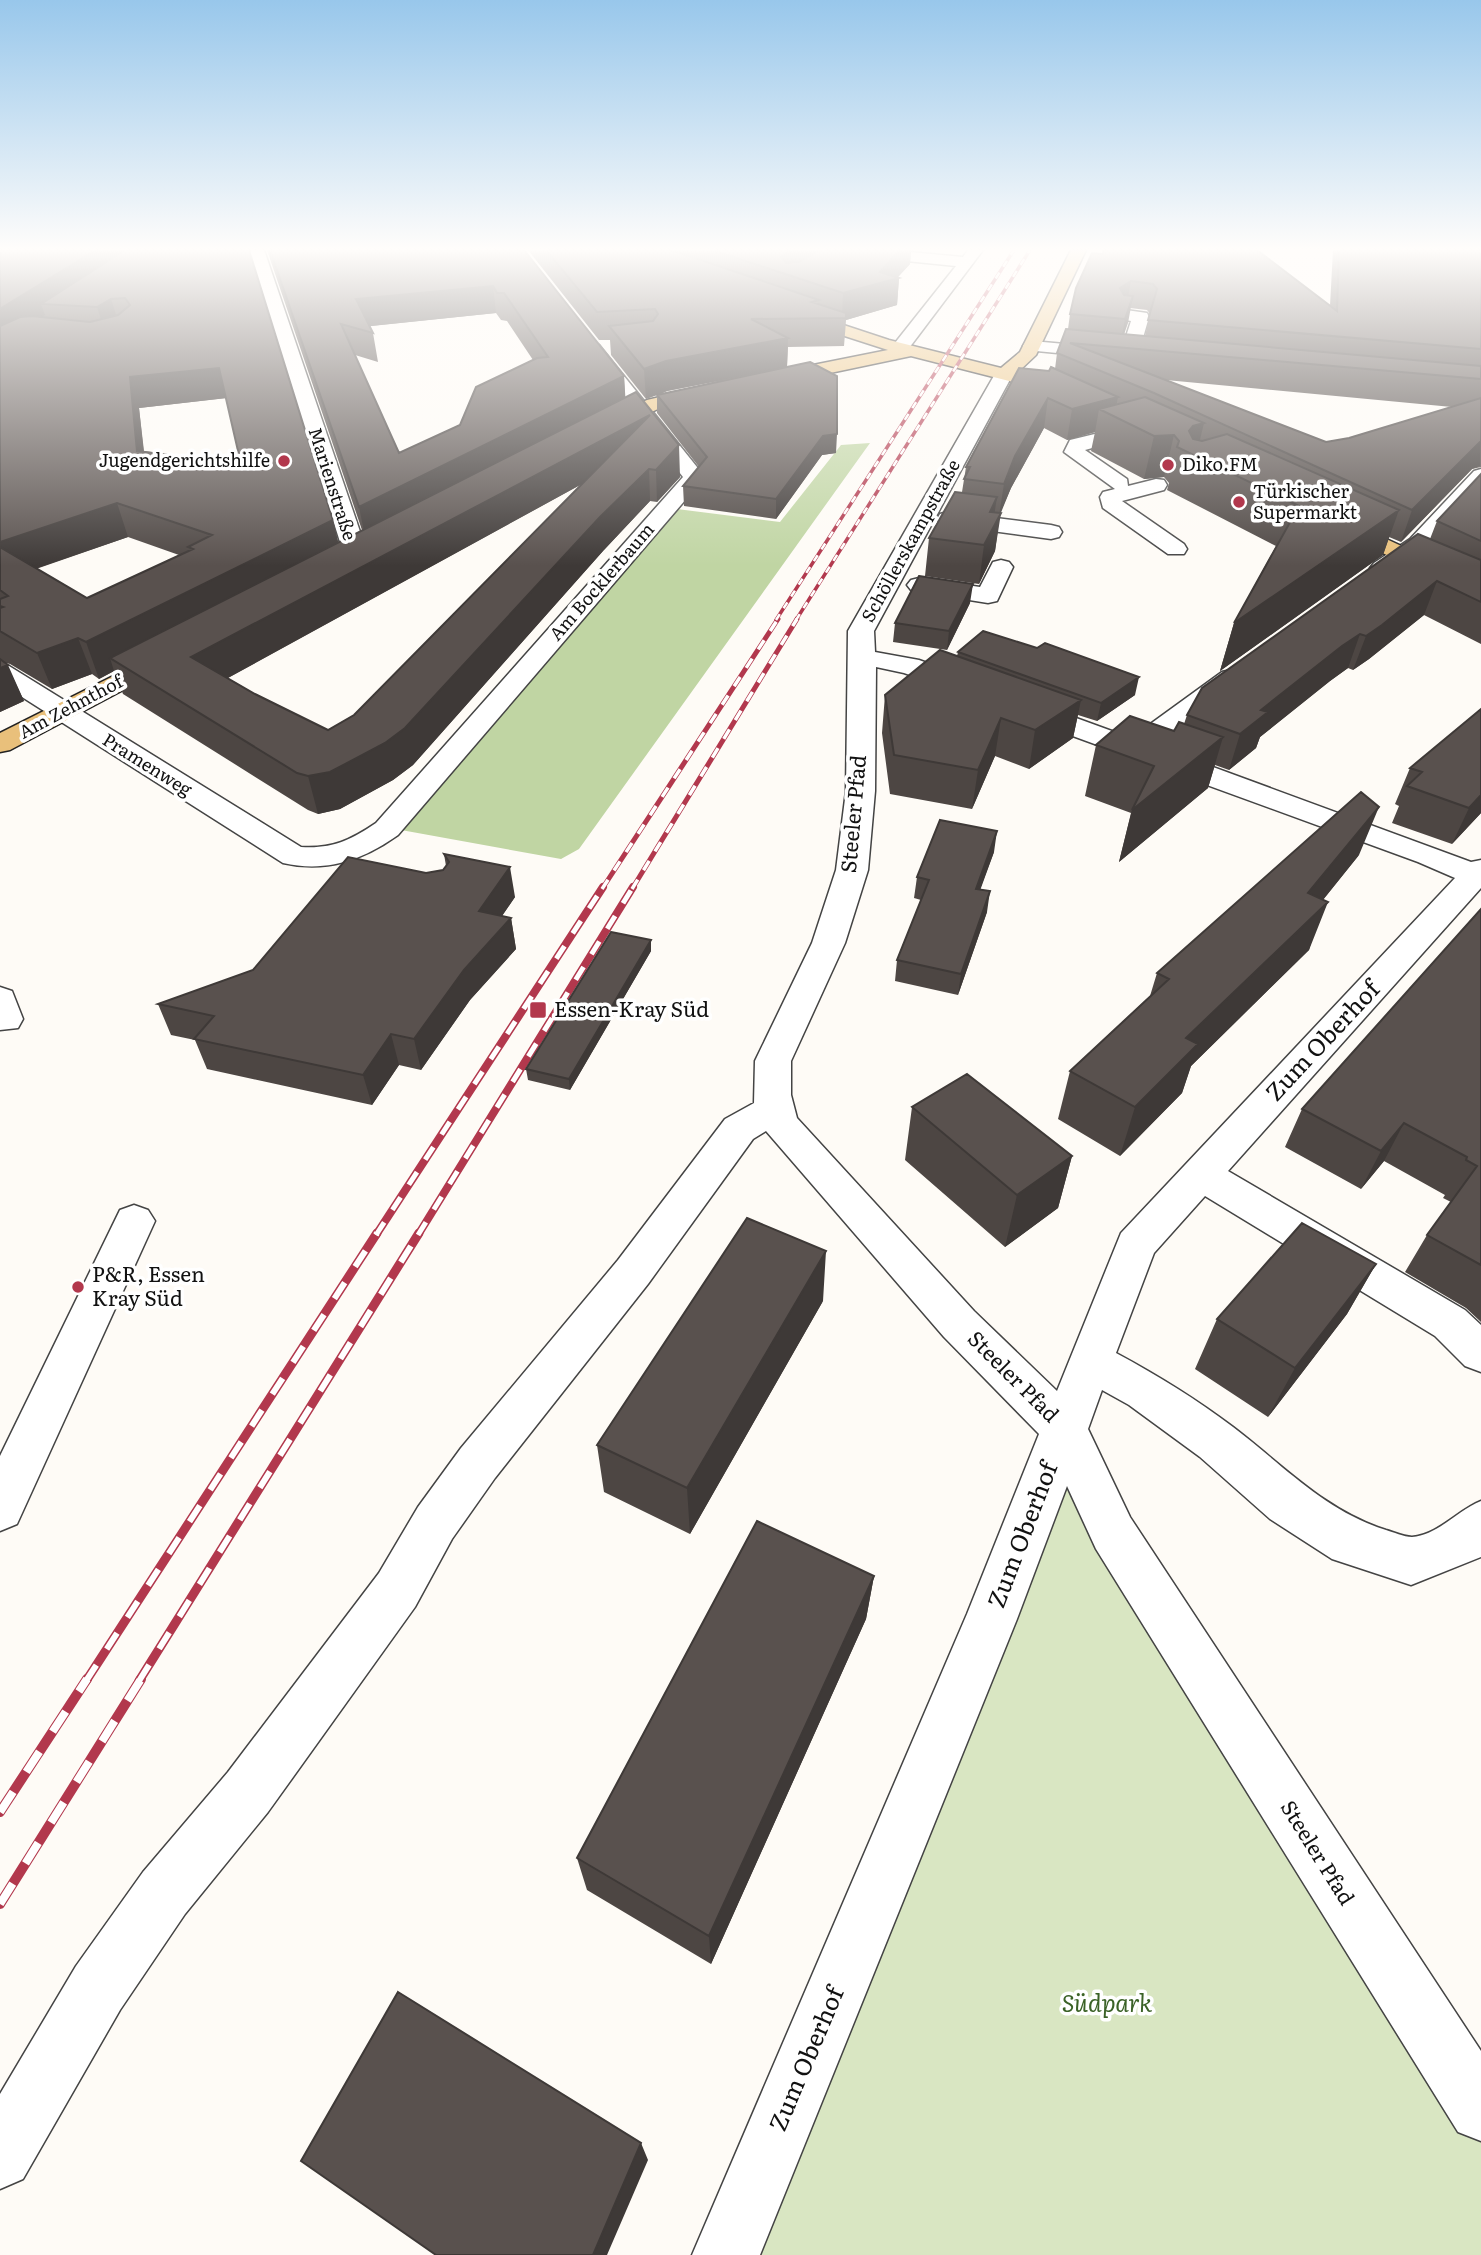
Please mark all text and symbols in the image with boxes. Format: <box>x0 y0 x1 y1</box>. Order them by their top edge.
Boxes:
street label: Marienstraße <box>302 424 364 543</box>
place label: Jugendgerichtshilfe <box>99 446 270 473</box>
place label: Diko.FM <box>1182 450 1258 477</box>
marker: Jugendgerichtshilfe <box>276 453 292 469</box>
street label: Schöllerskampstraße <box>854 454 966 627</box>
marker: Diko.FM <box>1160 457 1176 473</box>
place label: Türkischer Supermarkt <box>1253 477 1358 525</box>
marker: Türkischer Supermarkt <box>1231 494 1247 510</box>
street label: Am Bocklerbaum <box>542 516 660 646</box>
street label: Am Zehnthof <box>13 666 129 744</box>
street label: Pramenweg <box>98 725 199 803</box>
street label: Steeler Pfad <box>831 753 872 874</box>
street label: Zum Oberhof <box>1256 970 1388 1107</box>
place label: Essen-Kray Süd <box>554 992 709 1023</box>
marker: Essen-Kray Süd <box>528 1000 548 1020</box>
place label: P&R, Essen Kray Süd <box>92 1257 205 1312</box>
marker: P&R, Essen Kray Süd <box>70 1279 86 1295</box>
street label: Steeler Pfad <box>962 1322 1068 1428</box>
street label: Zum Oberhof <box>977 1454 1065 1612</box>
street label: Steeler Pfad <box>1275 1793 1364 1910</box>
street label: Zum Oberhof <box>759 1979 852 2136</box>
park label: Südpark <box>1062 1984 1153 2019</box>

